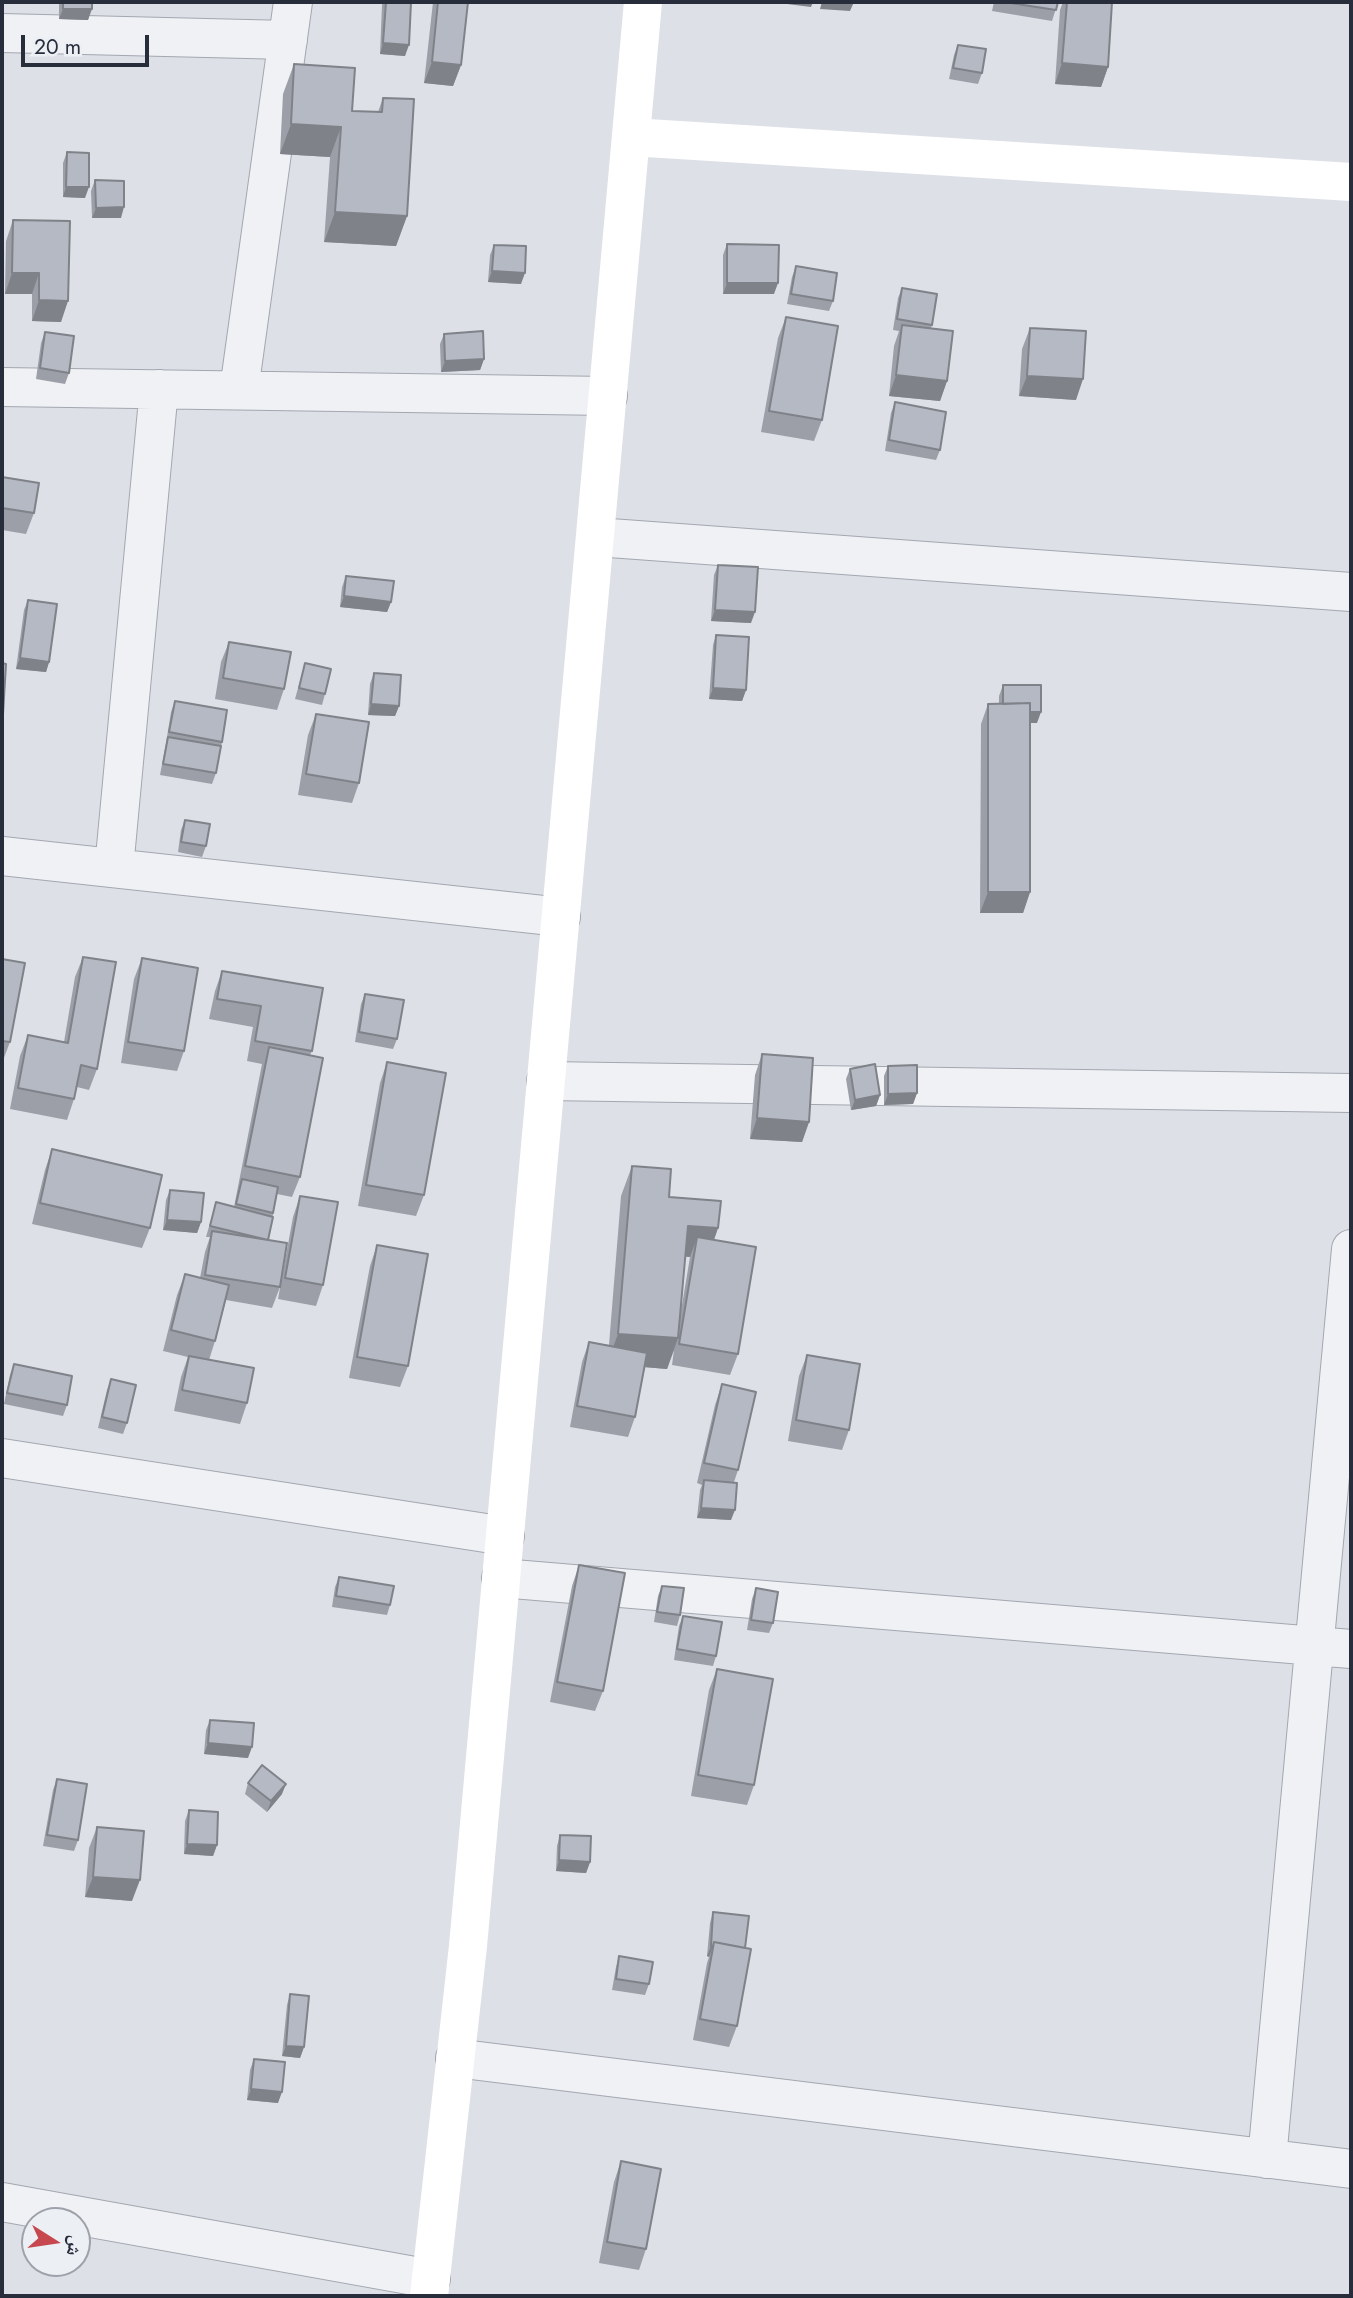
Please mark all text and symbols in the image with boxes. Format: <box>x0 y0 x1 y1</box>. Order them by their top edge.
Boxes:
scale bar <box>24 21 152 65</box>
text: 20 m <box>34 32 81 62</box>
north arrow <box>21 2207 91 2277</box>
text: ش <box>60 2233 90 2259</box>

